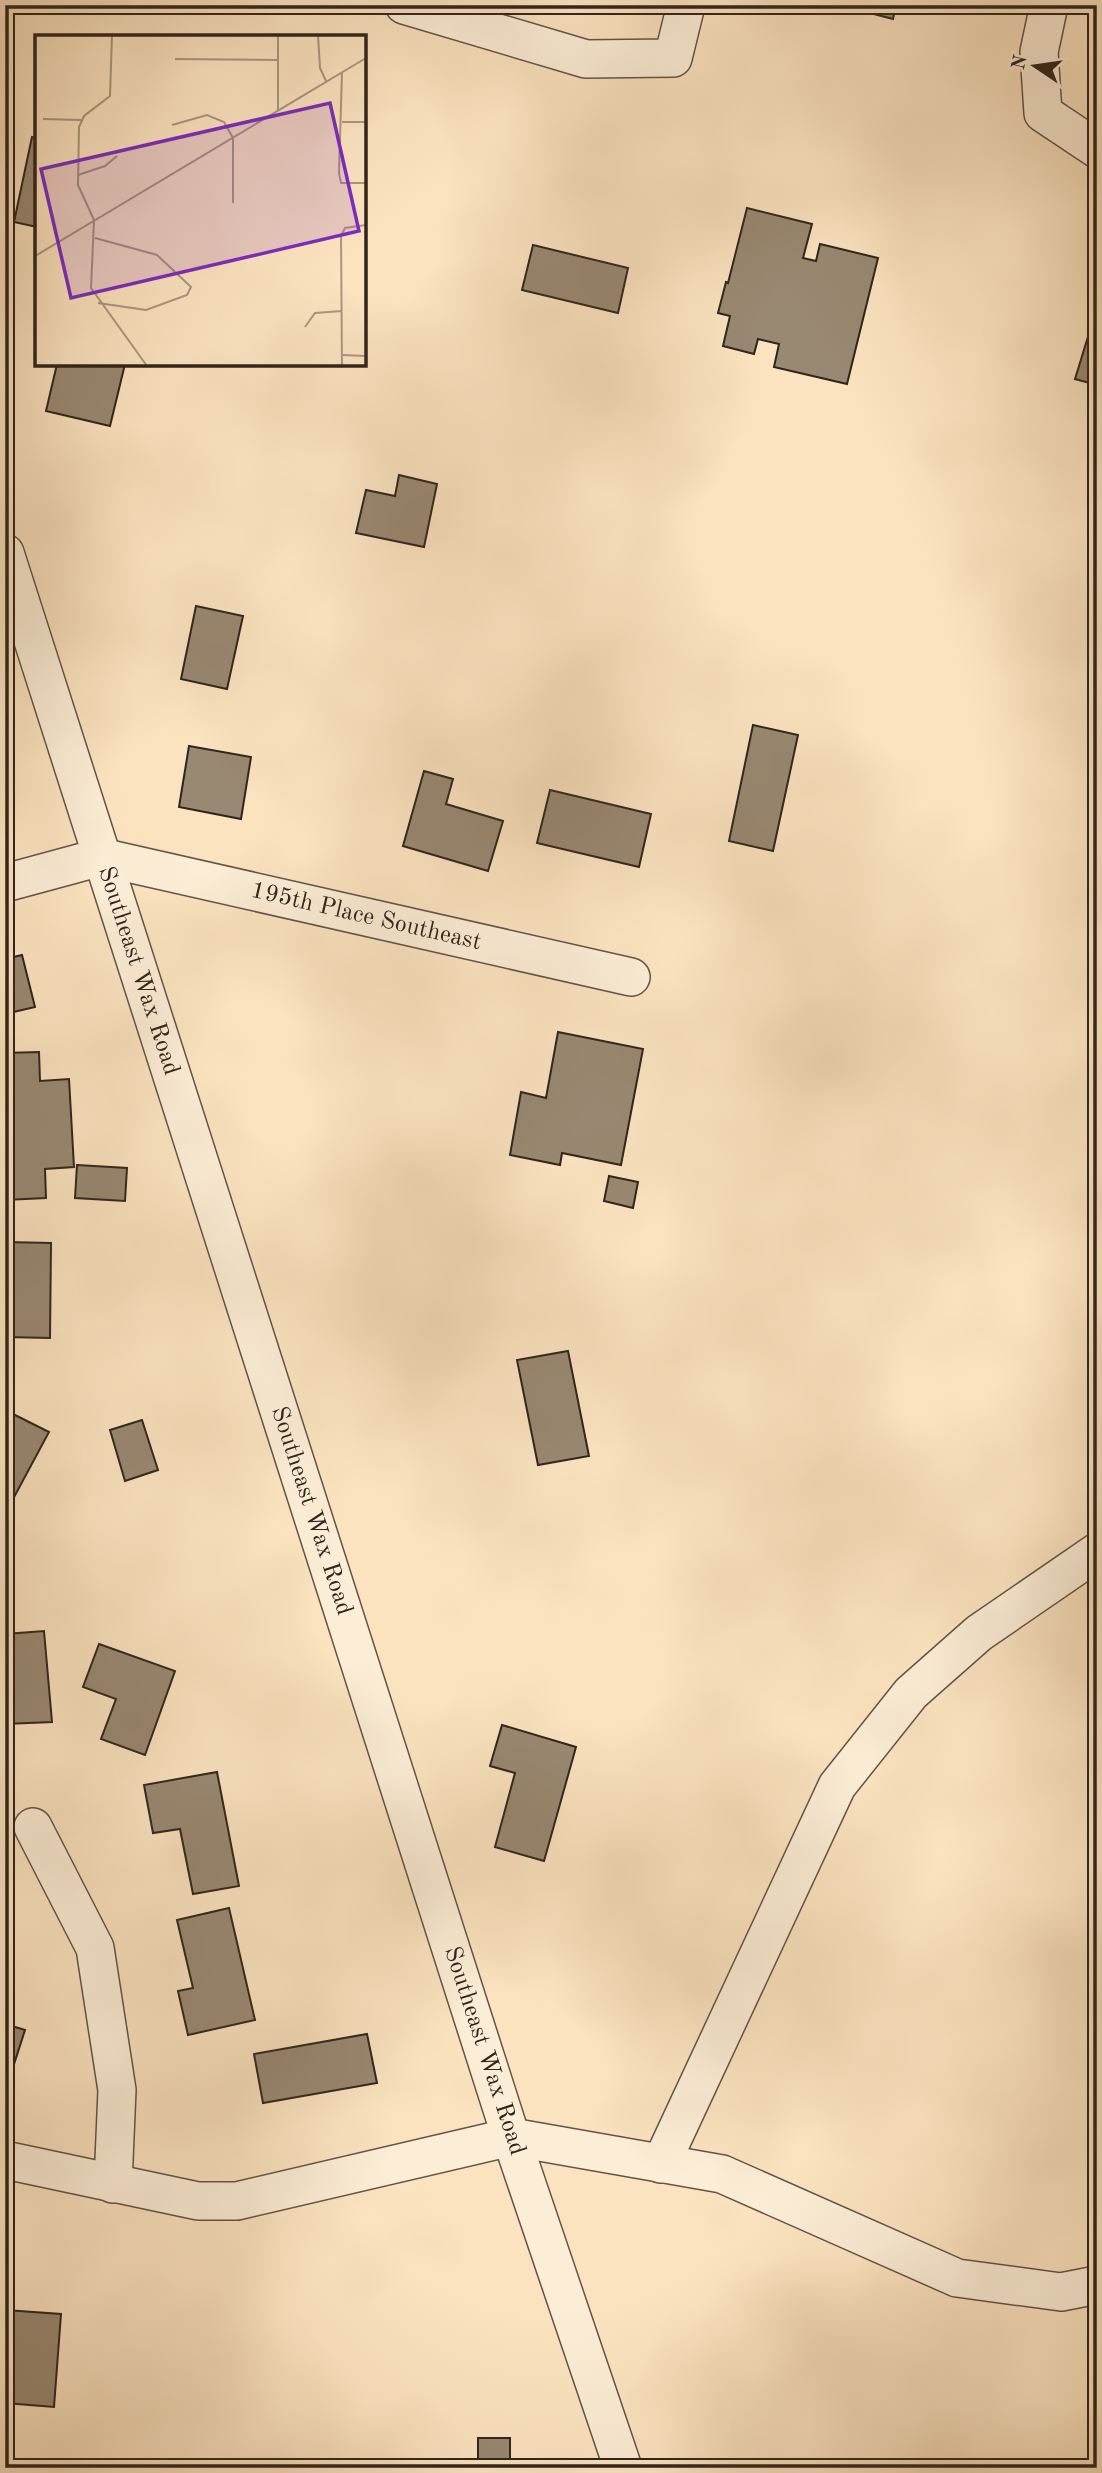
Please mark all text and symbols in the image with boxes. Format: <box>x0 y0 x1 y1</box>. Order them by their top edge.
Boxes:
north arrow <box>1000 32 1070 102</box>
inset map <box>35 35 366 366</box>
text: N <box>1010 53 1032 72</box>
street label: Southeast Wax Road <box>93 864 183 1078</box>
street label: 195th Place Southeast <box>249 879 483 955</box>
street label: Southeast Wax Road <box>266 1404 356 1618</box>
street label: Southeast Wax Road <box>439 1944 529 2158</box>

